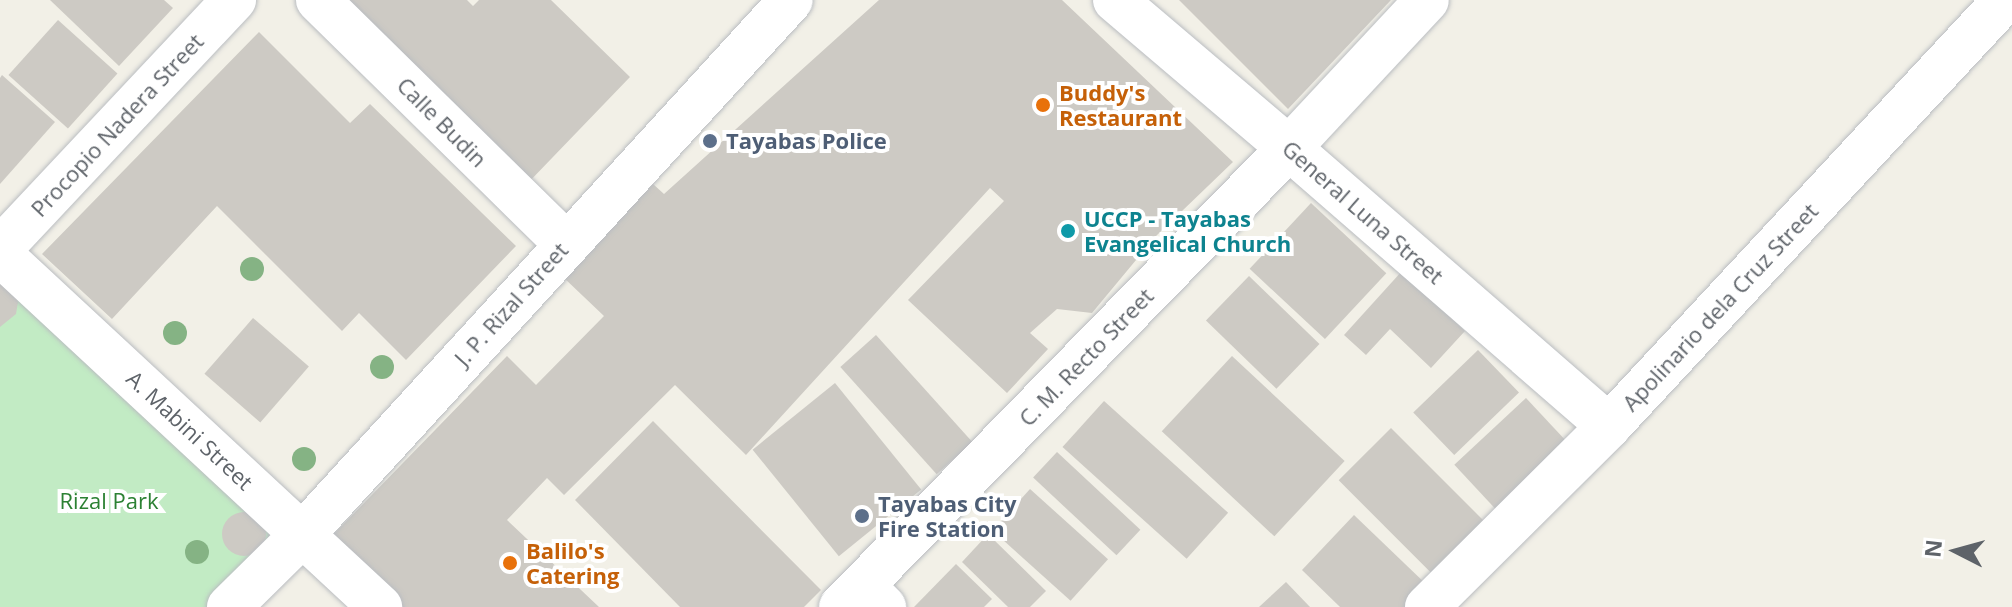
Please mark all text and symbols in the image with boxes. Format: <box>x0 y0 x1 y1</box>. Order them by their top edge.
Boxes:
street label: Procopio Nadera Street <box>25 28 209 222</box>
street label: Calle Budin <box>392 72 492 172</box>
place label: Buddy's Restaurant <box>1059 79 1182 130</box>
marker: Buddy's Restaurant <box>1034 96 1052 114</box>
place label: Tayabas Police <box>726 128 887 154</box>
marker: Tayabas Police <box>701 132 719 150</box>
street label: General Luna Street <box>1277 135 1449 289</box>
street label: Apolinario dela Cruz Street <box>1617 198 1823 416</box>
place label: UCCP - Tayabas Evangelical Church <box>1084 205 1291 256</box>
marker: UCCP - Tayabas Evangelical Church <box>1059 222 1077 240</box>
street label: J. P. Rizal Street <box>449 237 573 371</box>
street label: C. M. Recto Street <box>1014 283 1158 431</box>
street label: A. Mabini Street <box>122 365 258 495</box>
park label: Rizal Park <box>60 488 158 514</box>
place label: Tayabas City Fire Station <box>878 490 1016 542</box>
marker: Tayabas City Fire Station <box>853 507 871 525</box>
north arrow <box>1916 511 1996 591</box>
place label: Balilo's Catering <box>526 537 619 588</box>
text: N <box>1916 538 1948 559</box>
marker: Balilo's Catering <box>501 554 519 572</box>

